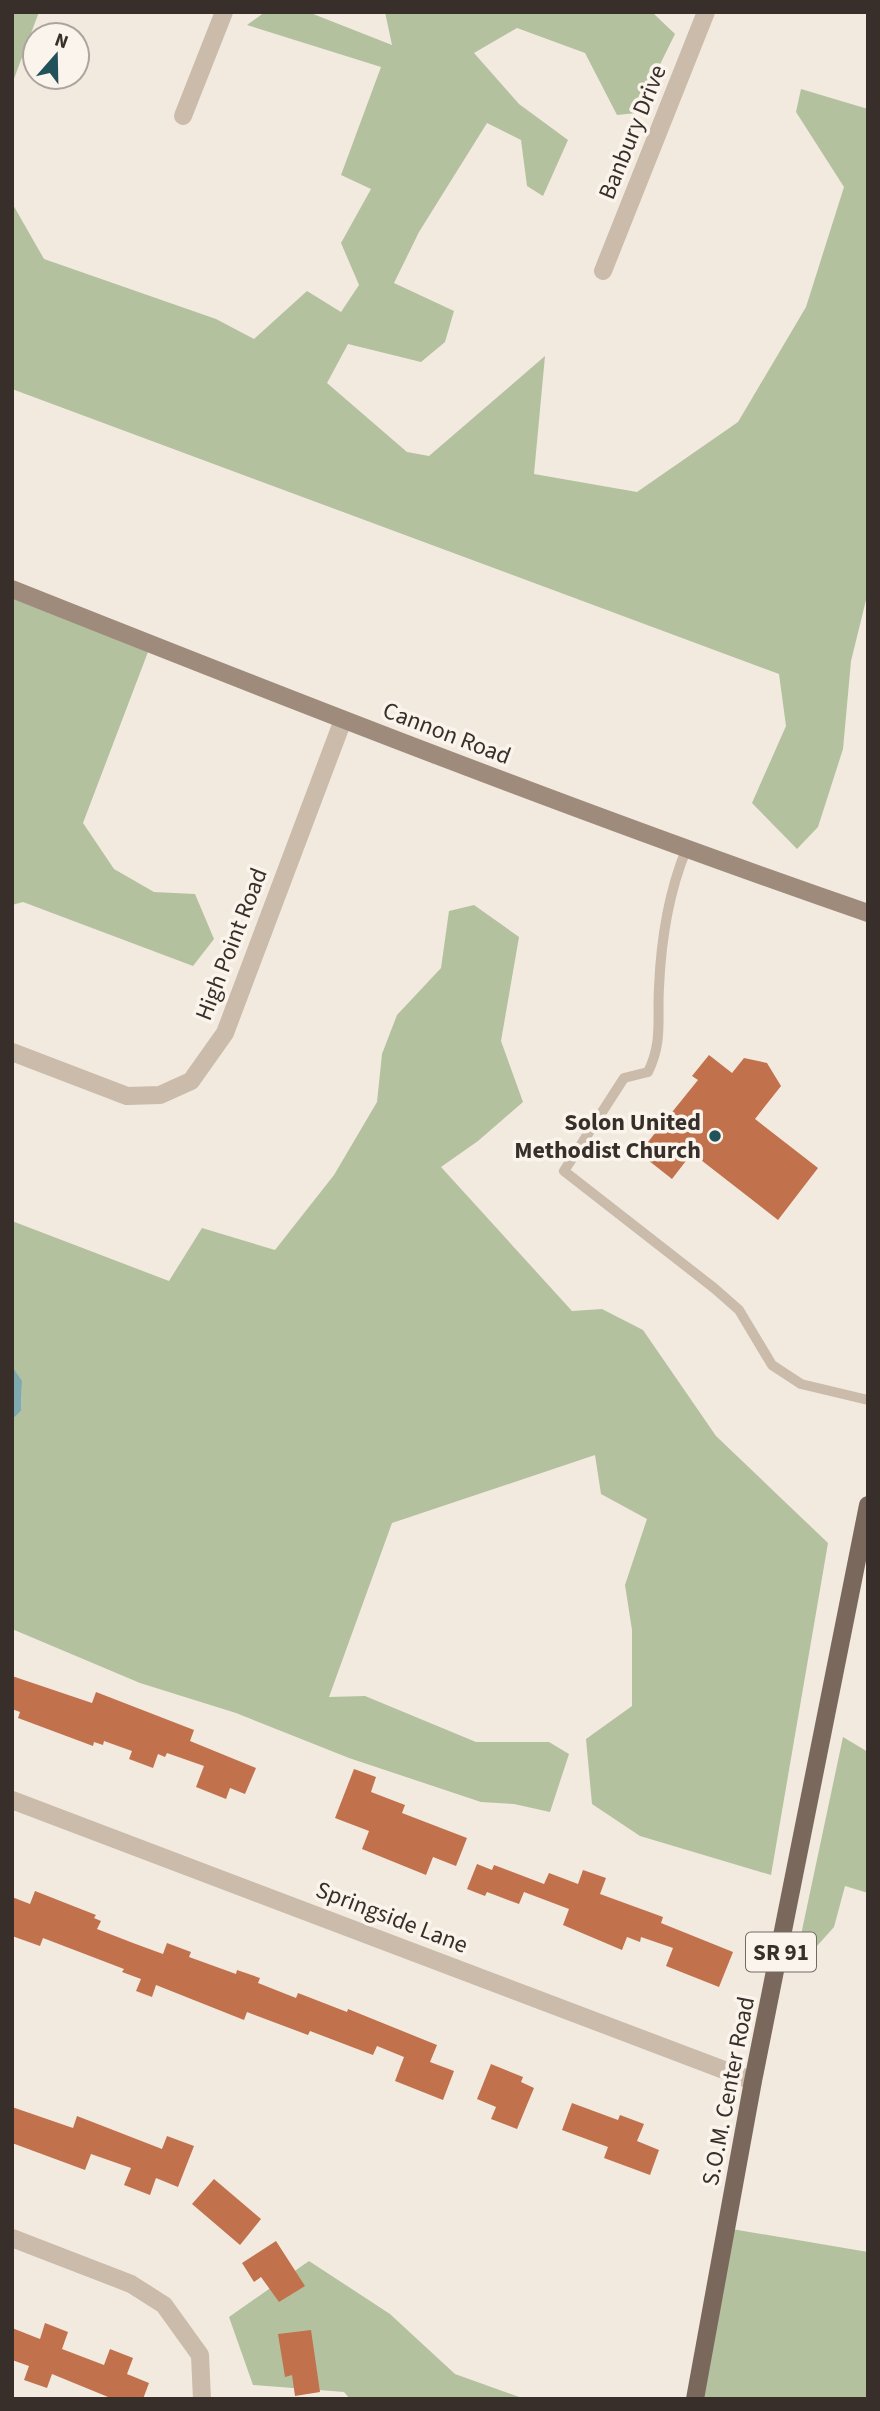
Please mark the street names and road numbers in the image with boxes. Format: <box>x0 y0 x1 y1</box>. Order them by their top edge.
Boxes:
street label: Banbury Drive <box>590 60 675 205</box>
street label: Cannon Road <box>378 693 516 774</box>
street label: High Point Road <box>186 863 277 1026</box>
street label: Springside Lane <box>311 1872 473 1963</box>
road number: SR 91 <box>746 1932 816 1971</box>
street label: S.O.M. Center Road <box>693 1994 764 2189</box>

